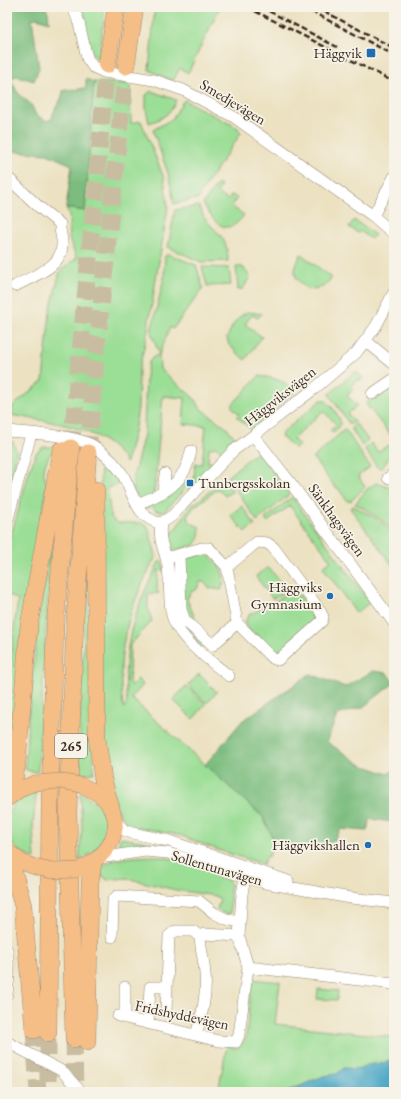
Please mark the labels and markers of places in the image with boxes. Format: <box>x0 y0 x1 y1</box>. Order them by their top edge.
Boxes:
place label: Häggvik <box>314 43 363 62</box>
marker: Häggvik <box>365 47 377 59</box>
place label: Tunbergsskolan <box>198 473 290 492</box>
marker: Tunbergsskolan <box>185 478 195 488</box>
place label: Häggviks Gymnasium <box>251 577 322 613</box>
marker: Häggviks Gymnasium <box>325 591 335 601</box>
place label: Häggvikshallen <box>272 835 360 854</box>
marker: Häggvikshallen <box>363 840 373 850</box>

